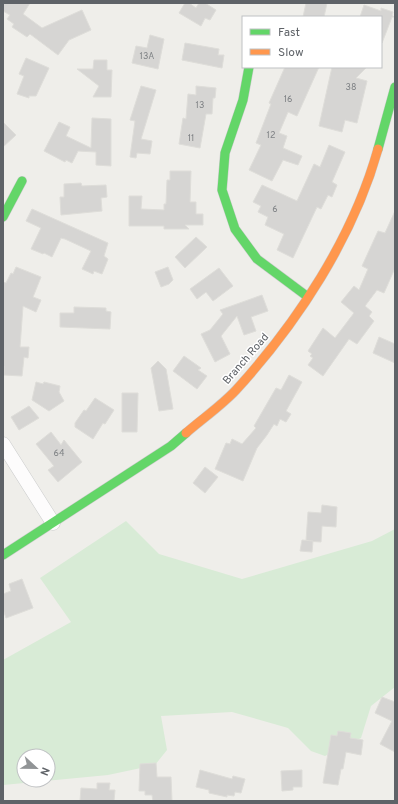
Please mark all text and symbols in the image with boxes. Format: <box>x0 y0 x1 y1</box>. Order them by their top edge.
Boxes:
legend <box>242 16 382 68</box>
text: Fast <box>278 25 300 41</box>
text: Slow <box>278 45 304 61</box>
house number: 13A <box>140 51 154 62</box>
house number: 38 <box>346 82 356 93</box>
house number: 16 <box>284 94 292 105</box>
house number: 13 <box>196 100 204 111</box>
house number: 12 <box>267 130 275 141</box>
house number: 11 <box>188 133 194 144</box>
house number: 6 <box>272 204 278 215</box>
street label: Branch Road <box>220 331 272 387</box>
house number: 64 <box>54 448 65 459</box>
north arrow <box>16 748 56 788</box>
text: N <box>36 765 52 778</box>

